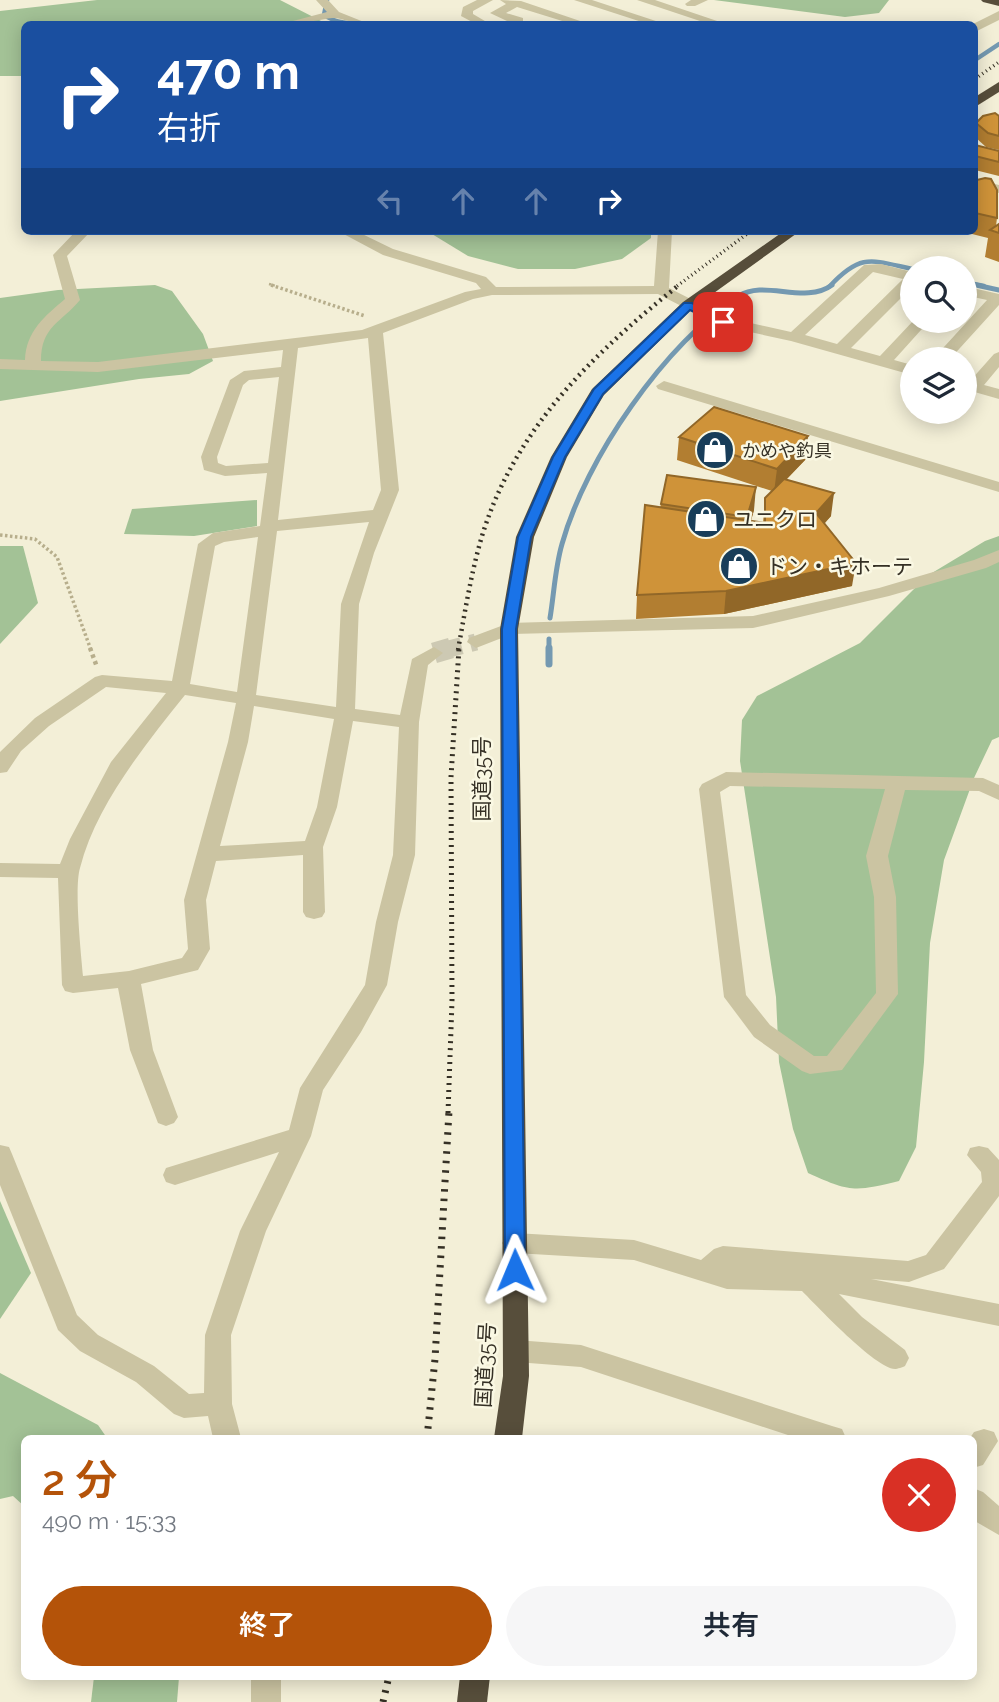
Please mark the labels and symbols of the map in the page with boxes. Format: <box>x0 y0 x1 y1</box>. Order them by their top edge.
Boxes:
pin <box>693 292 753 352</box>
shop icon: かめや釣具 <box>694 429 736 471</box>
place label: かめや釣具 <box>742 440 832 461</box>
shop icon: ユニクロ <box>685 498 727 540</box>
place label: ユニクロ <box>733 507 817 532</box>
shop icon: ドン・キホーテ <box>718 545 760 587</box>
place label: ドン・キホーテ <box>766 554 913 579</box>
street label: 国道35号 <box>469 736 494 822</box>
position arrow <box>478 1233 552 1307</box>
street label: 国道35号 <box>470 1322 500 1408</box>

